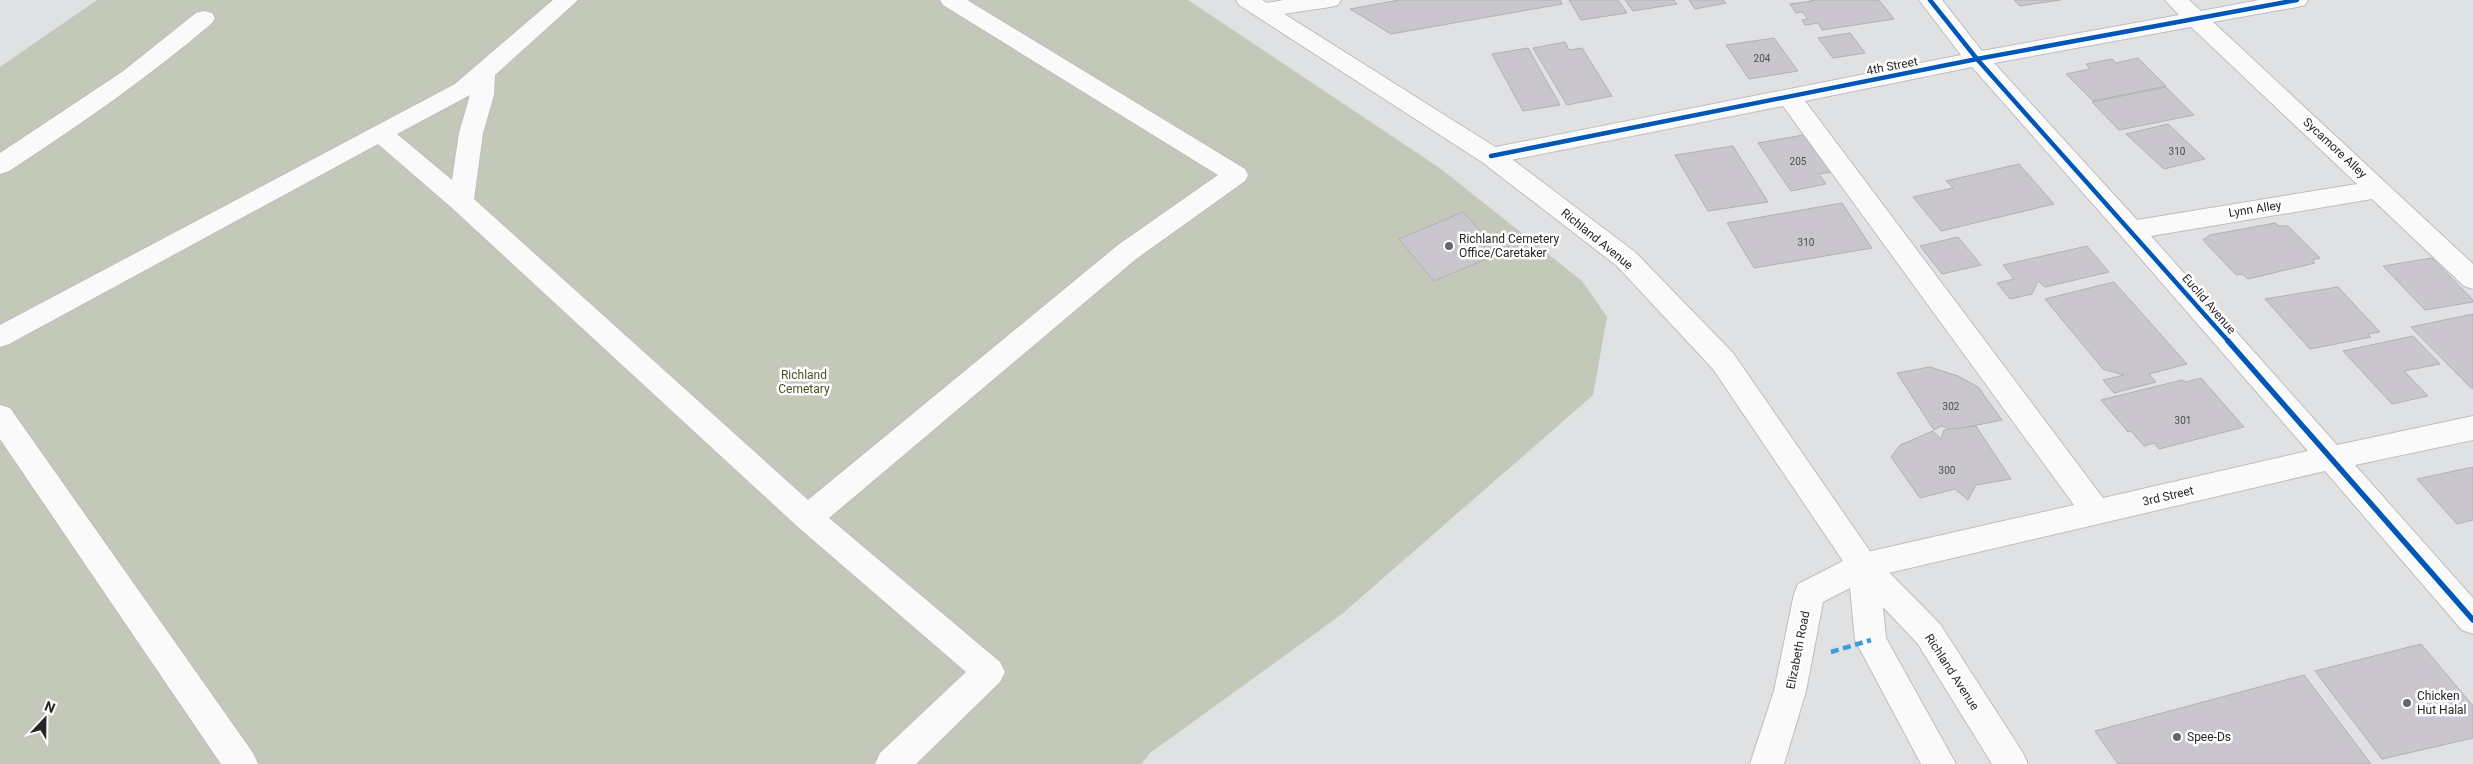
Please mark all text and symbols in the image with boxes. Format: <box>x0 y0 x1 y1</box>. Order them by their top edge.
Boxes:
house number: 204 <box>1754 53 1771 64</box>
street label: 4th Street <box>1865 54 1919 78</box>
street label: Sycamore Alley <box>2300 115 2370 181</box>
house number: 310 <box>2169 146 2186 157</box>
house number: 205 <box>1790 156 1807 167</box>
street label: Lynn Alley <box>2228 198 2283 220</box>
street label: Richland Avenue <box>1558 206 1636 272</box>
place label: Richland Cemetery Office/Caretaker <box>1459 232 1560 260</box>
house number: 310 <box>1798 237 1815 248</box>
marker: Richland Cemetery Office/Caretaker <box>1443 240 1455 252</box>
street label: Euclid Avenue <box>2179 271 2239 337</box>
park label: Richland Cemetary <box>778 368 830 396</box>
house number: 302 <box>1943 401 1960 412</box>
house number: 301 <box>2175 415 2191 426</box>
house number: 300 <box>1939 465 1956 476</box>
street label: 3rd Street <box>2141 483 2195 509</box>
street label: Elizabeth Road <box>1784 610 1812 690</box>
street label: Richland Avenue <box>1922 631 1982 713</box>
place label: Chicken Hut Halal <box>2417 689 2467 717</box>
north arrow <box>20 694 70 744</box>
marker: Chicken Hut Halal <box>2401 697 2413 709</box>
text: N <box>42 698 57 716</box>
place label: Spee-Ds <box>2187 730 2231 744</box>
marker: Spee-Ds <box>2171 731 2183 743</box>

